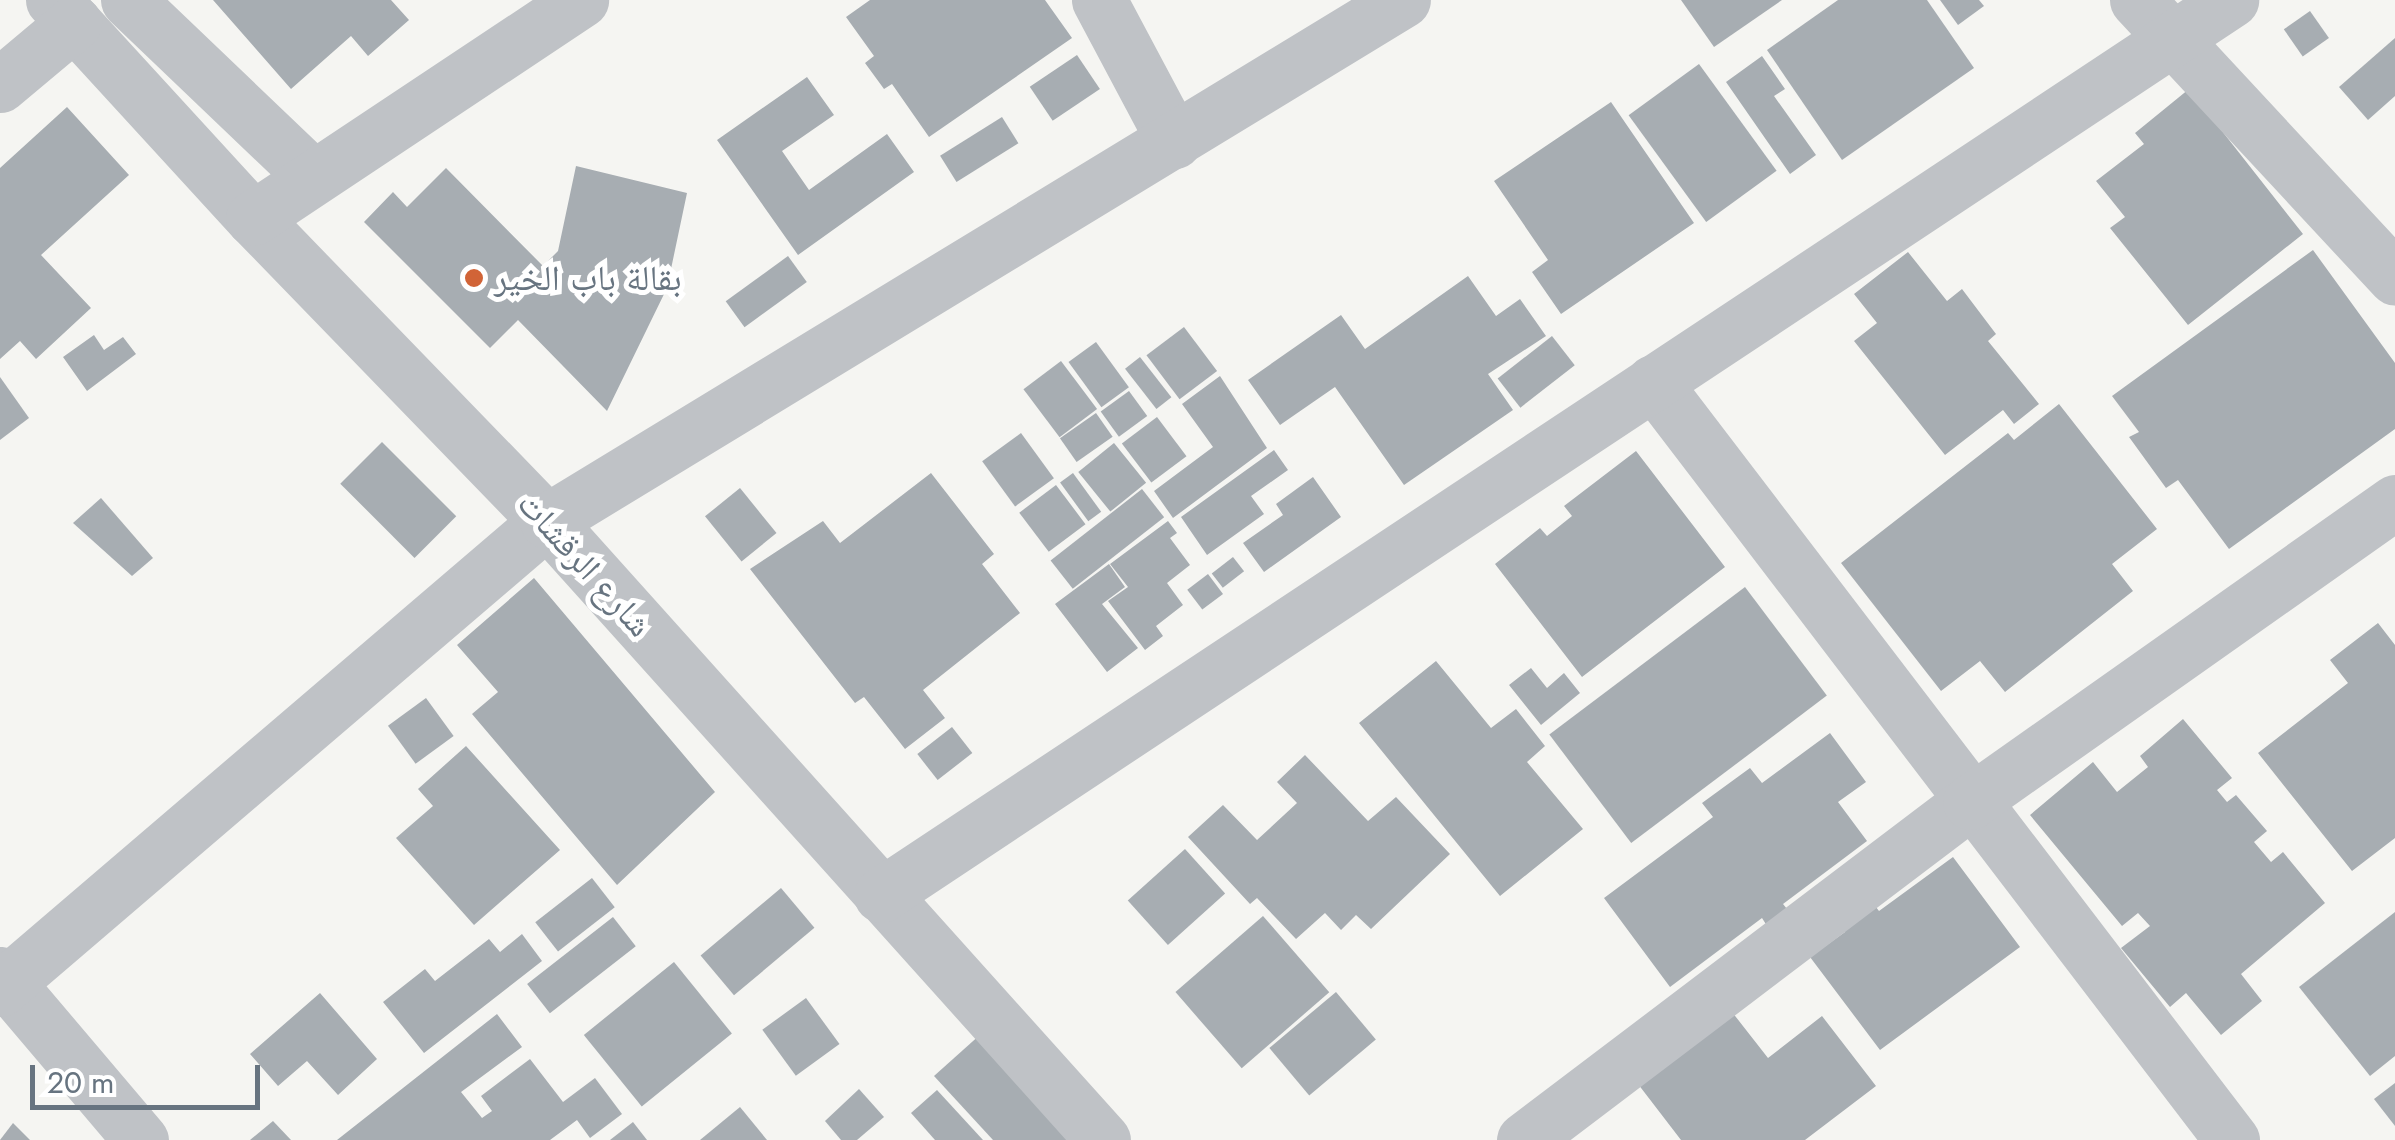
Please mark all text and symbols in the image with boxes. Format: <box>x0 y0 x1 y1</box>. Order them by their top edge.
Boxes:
place label: بقالة باب الخير <box>494 257 682 299</box>
marker: بقالة باب الخير <box>463 267 485 289</box>
street label: شارع الرقشات <box>509 483 661 645</box>
scale bar <box>35 1045 265 1107</box>
text: 20 m <box>47 1061 114 1104</box>

